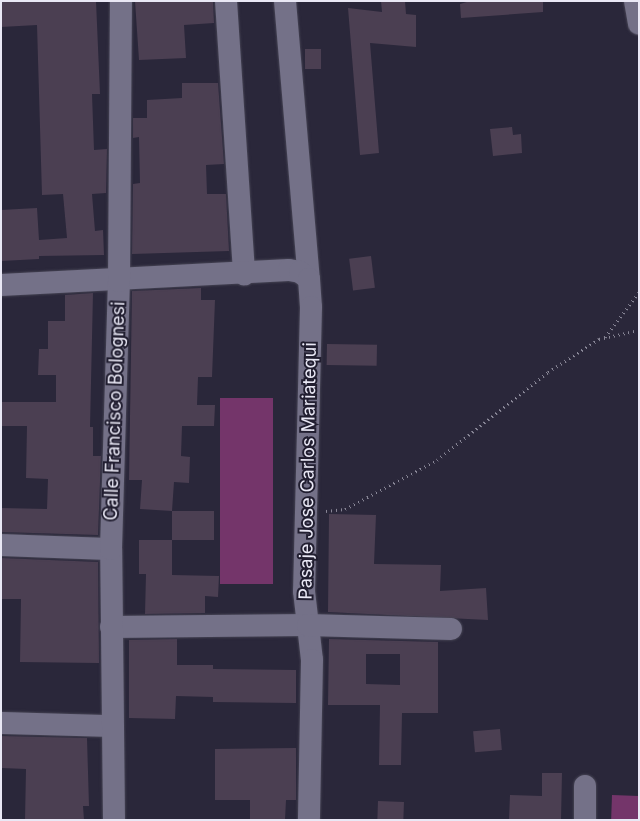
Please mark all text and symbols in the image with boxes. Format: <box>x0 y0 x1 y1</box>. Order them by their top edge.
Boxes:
street label: Calle Francisco Bolognesi <box>100 301 130 521</box>
street label: Pasaje Jose Carlos Mariatequi <box>295 342 321 600</box>

